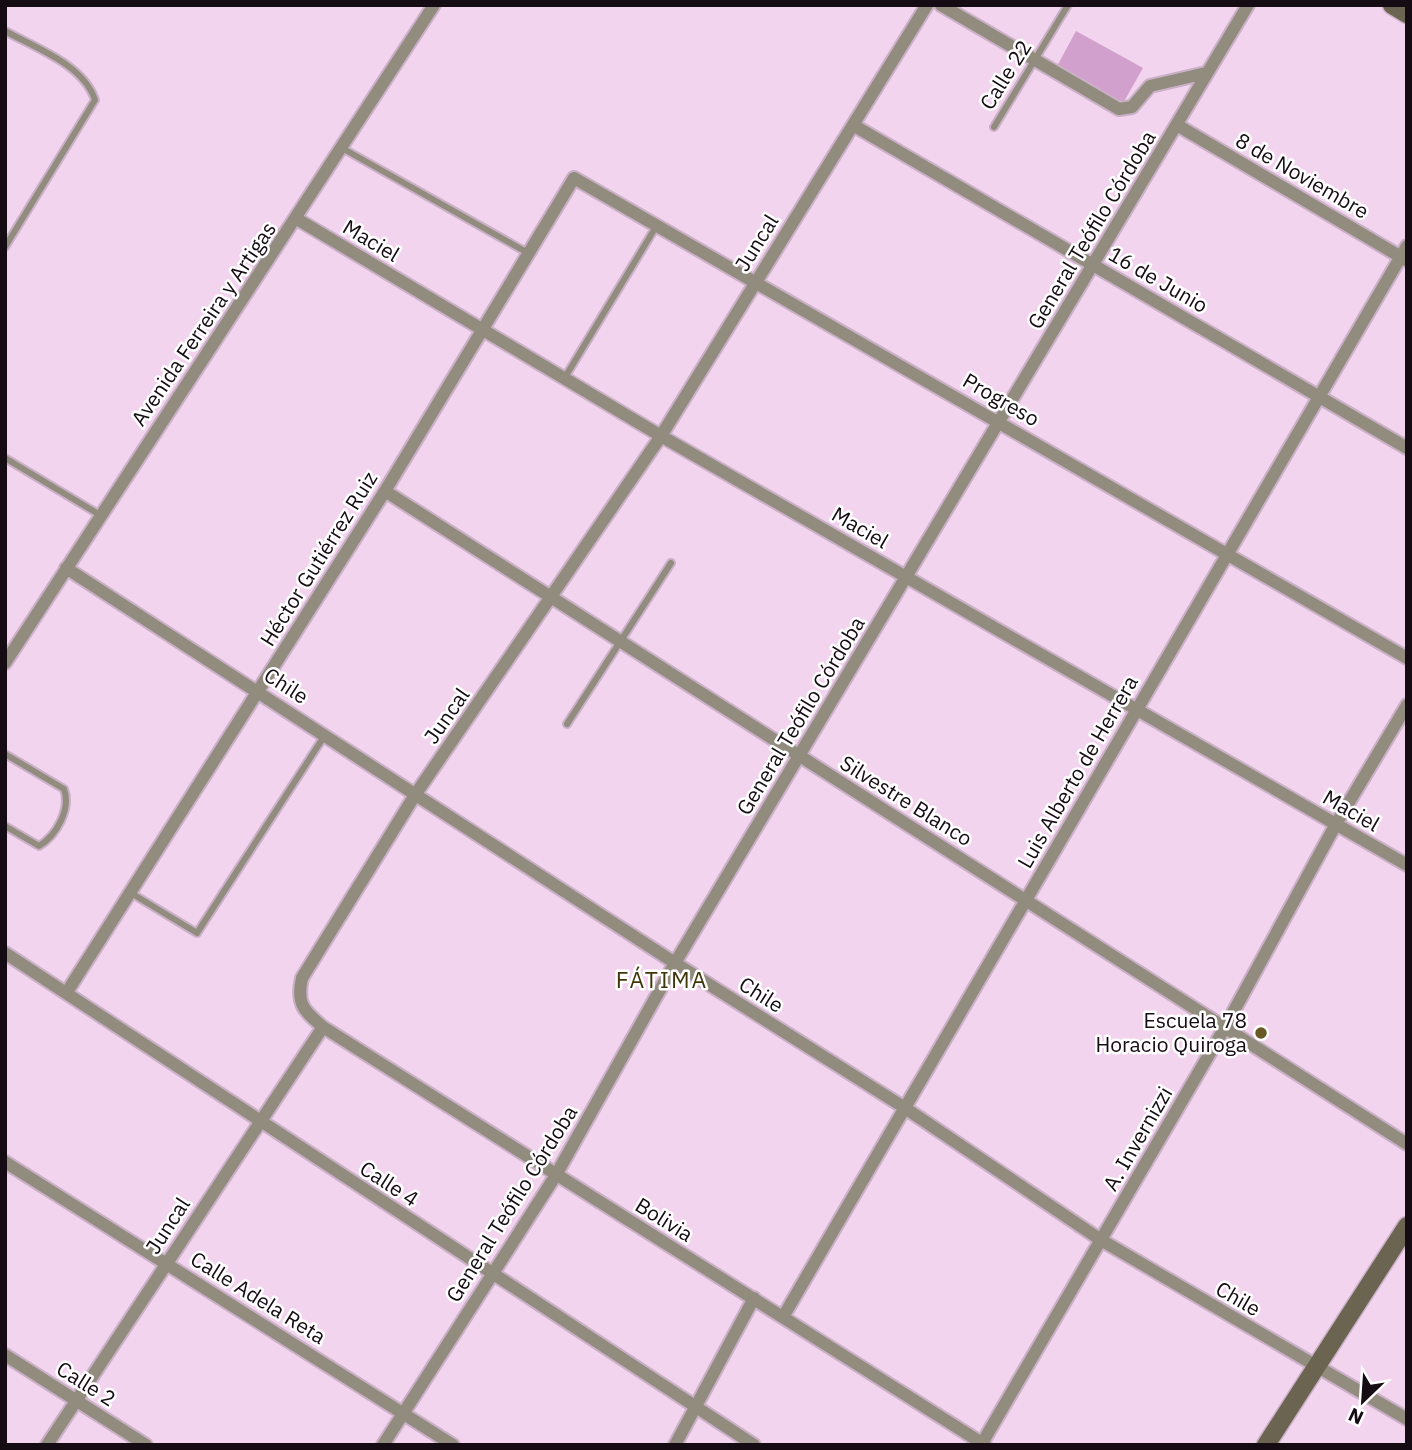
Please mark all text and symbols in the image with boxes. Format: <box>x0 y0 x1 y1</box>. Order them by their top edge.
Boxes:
street label: Calle 22 <box>973 34 1037 115</box>
street label: General Teófilo Córdoba <box>1021 125 1162 334</box>
street label: 8 de Noviembre <box>1231 126 1374 225</box>
street label: Juncal <box>728 208 785 276</box>
street label: Maciel <box>338 212 405 268</box>
street label: Avenida Ferreira y Artigas <box>124 216 282 431</box>
street label: 16 de Junio <box>1104 239 1213 319</box>
street label: Progreso <box>958 366 1045 432</box>
street label: Héctor Gutiérrez Ruiz <box>253 466 383 651</box>
street label: Maciel <box>827 500 894 555</box>
street label: General Teófilo Córdoba <box>730 611 871 820</box>
street label: Chile <box>259 660 314 710</box>
street label: Luis Alberto de Herrera <box>1010 670 1144 873</box>
street label: Juncal <box>417 682 476 749</box>
street label: Silvestre Blanco <box>835 748 978 852</box>
street label: Maciel <box>1318 783 1385 838</box>
district label: FÁTIMA <box>616 964 708 994</box>
street label: Chile <box>734 970 789 1019</box>
place label: Escuela 78 Horacio Quiroga <box>1095 1006 1247 1058</box>
marker: Escuela 78 Horacio Quiroga <box>1253 1025 1269 1041</box>
street label: A. Invernizzi <box>1096 1081 1178 1196</box>
street label: General Teófilo Córdoba <box>439 1100 583 1307</box>
street label: Calle 4 <box>355 1154 424 1213</box>
street label: Bolivia <box>630 1191 699 1248</box>
street label: Juncal <box>139 1192 196 1259</box>
street label: Calle Adela Reta <box>186 1244 331 1350</box>
street label: Chile <box>1211 1274 1266 1322</box>
street label: Calle 2 <box>52 1354 121 1412</box>
north arrow <box>1328 1366 1398 1436</box>
text: N <box>1345 1403 1367 1430</box>

